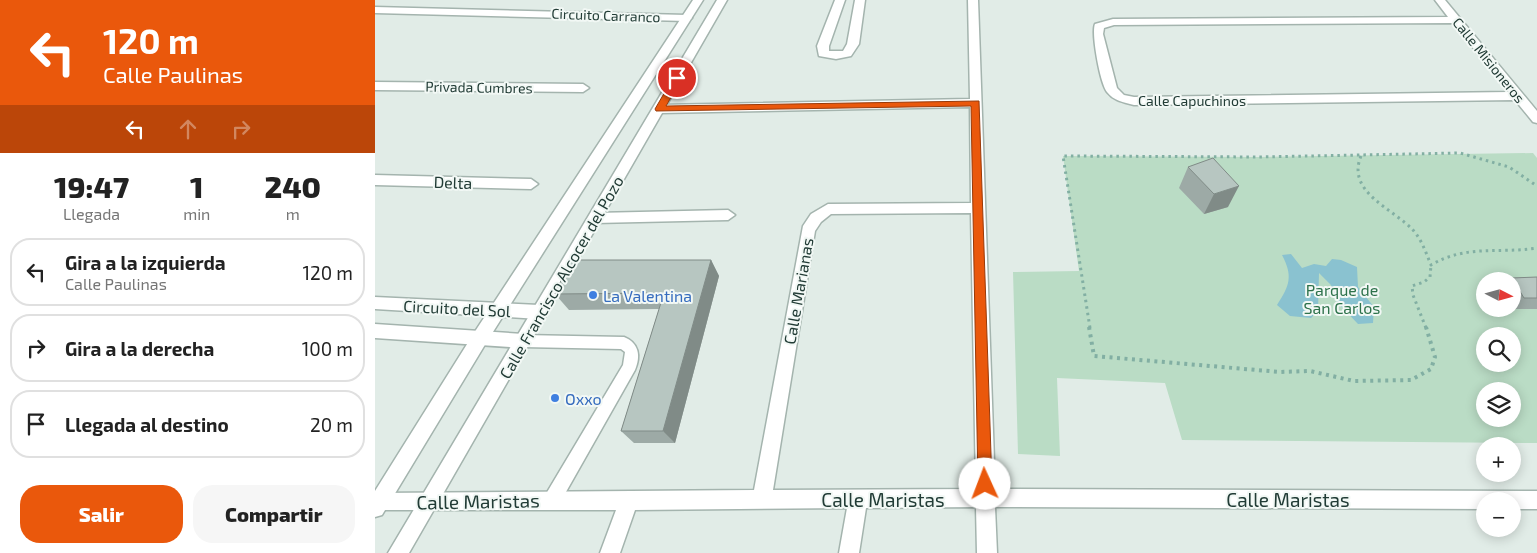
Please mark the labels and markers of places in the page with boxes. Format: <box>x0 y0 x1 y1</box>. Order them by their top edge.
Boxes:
pin <box>656 57 698 99</box>
place label: La Valentina <box>603 286 692 305</box>
marker: La Valentina <box>587 289 599 301</box>
place label: Oxxo <box>565 389 602 408</box>
marker: Oxxo <box>549 392 561 404</box>

